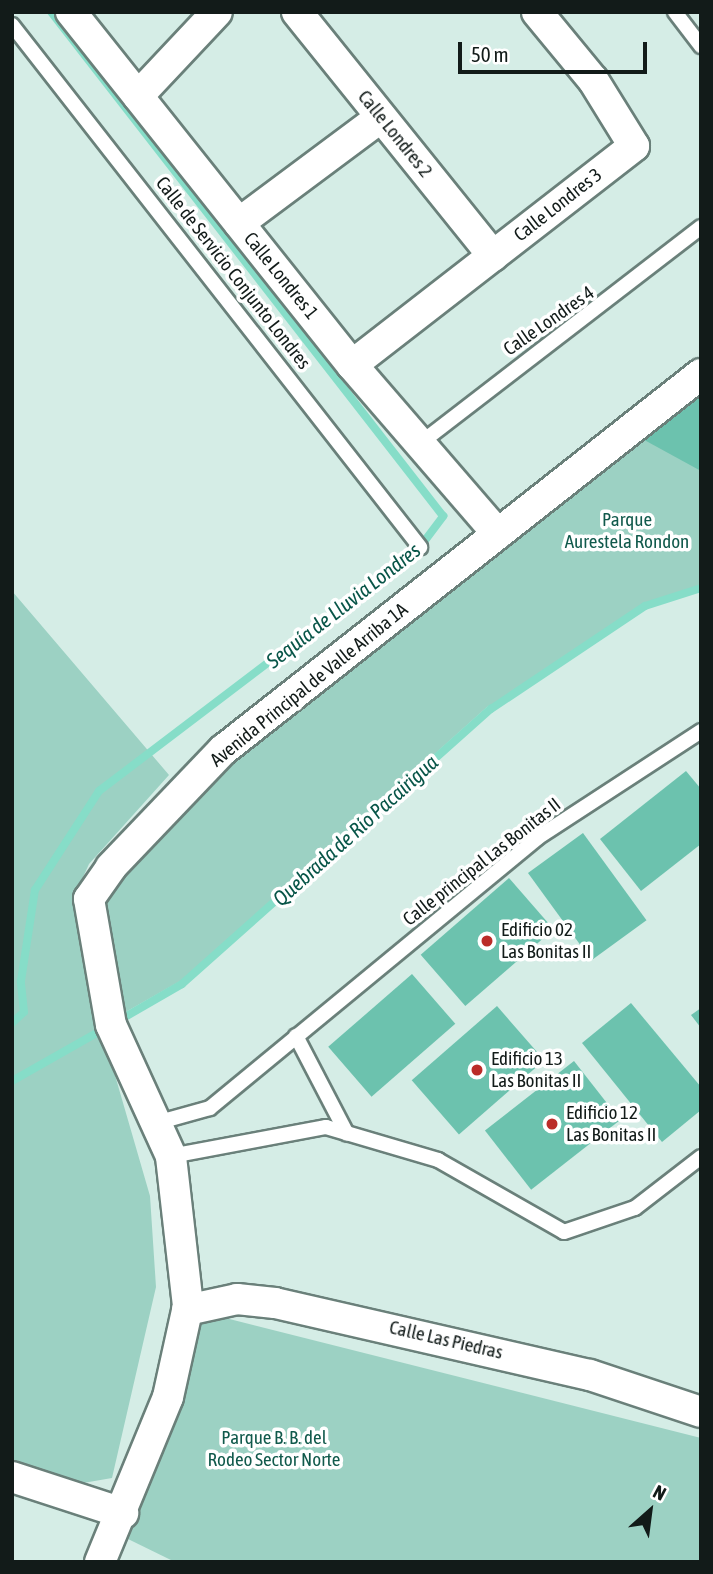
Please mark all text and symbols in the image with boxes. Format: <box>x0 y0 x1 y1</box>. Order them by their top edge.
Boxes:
scale bar <box>461 28 650 72</box>
text: 50 m <box>471 42 509 66</box>
street label: Calle Londres 2 <box>353 86 437 182</box>
street label: Calle Londres 3 <box>509 164 607 246</box>
street label: Calle de Servicio Conjunto Londres <box>151 172 315 374</box>
street label: Calle Londres 1 <box>239 228 323 324</box>
street label: Calle Londres 4 <box>499 281 599 361</box>
park label: Parque Aurestela Rondon <box>565 509 689 553</box>
water label: Sequía de Lluvia Londres <box>261 537 425 673</box>
street label: Avenida Principal de Valle Arriba 1A <box>206 598 412 772</box>
water label: Quebrada de Río Pacairigua <box>267 749 443 911</box>
street label: Calle principal Las Bonitas II <box>399 793 565 931</box>
place label: Edificio 02 Las Bonitas II <box>501 919 591 963</box>
marker: Edificio 02 Las Bonitas II <box>479 933 495 949</box>
place label: Edificio 13 Las Bonitas II <box>491 1048 581 1092</box>
marker: Edificio 13 Las Bonitas II <box>469 1062 485 1078</box>
place label: Edificio 12 Las Bonitas II <box>566 1102 656 1146</box>
marker: Edificio 12 Las Bonitas II <box>544 1116 560 1132</box>
street label: Calle Las Piedras <box>387 1316 505 1364</box>
park label: Parque B. B. del Rodeo Sector Norte <box>208 1427 340 1471</box>
north arrow <box>615 1476 685 1546</box>
text: N <box>650 1480 670 1505</box>

